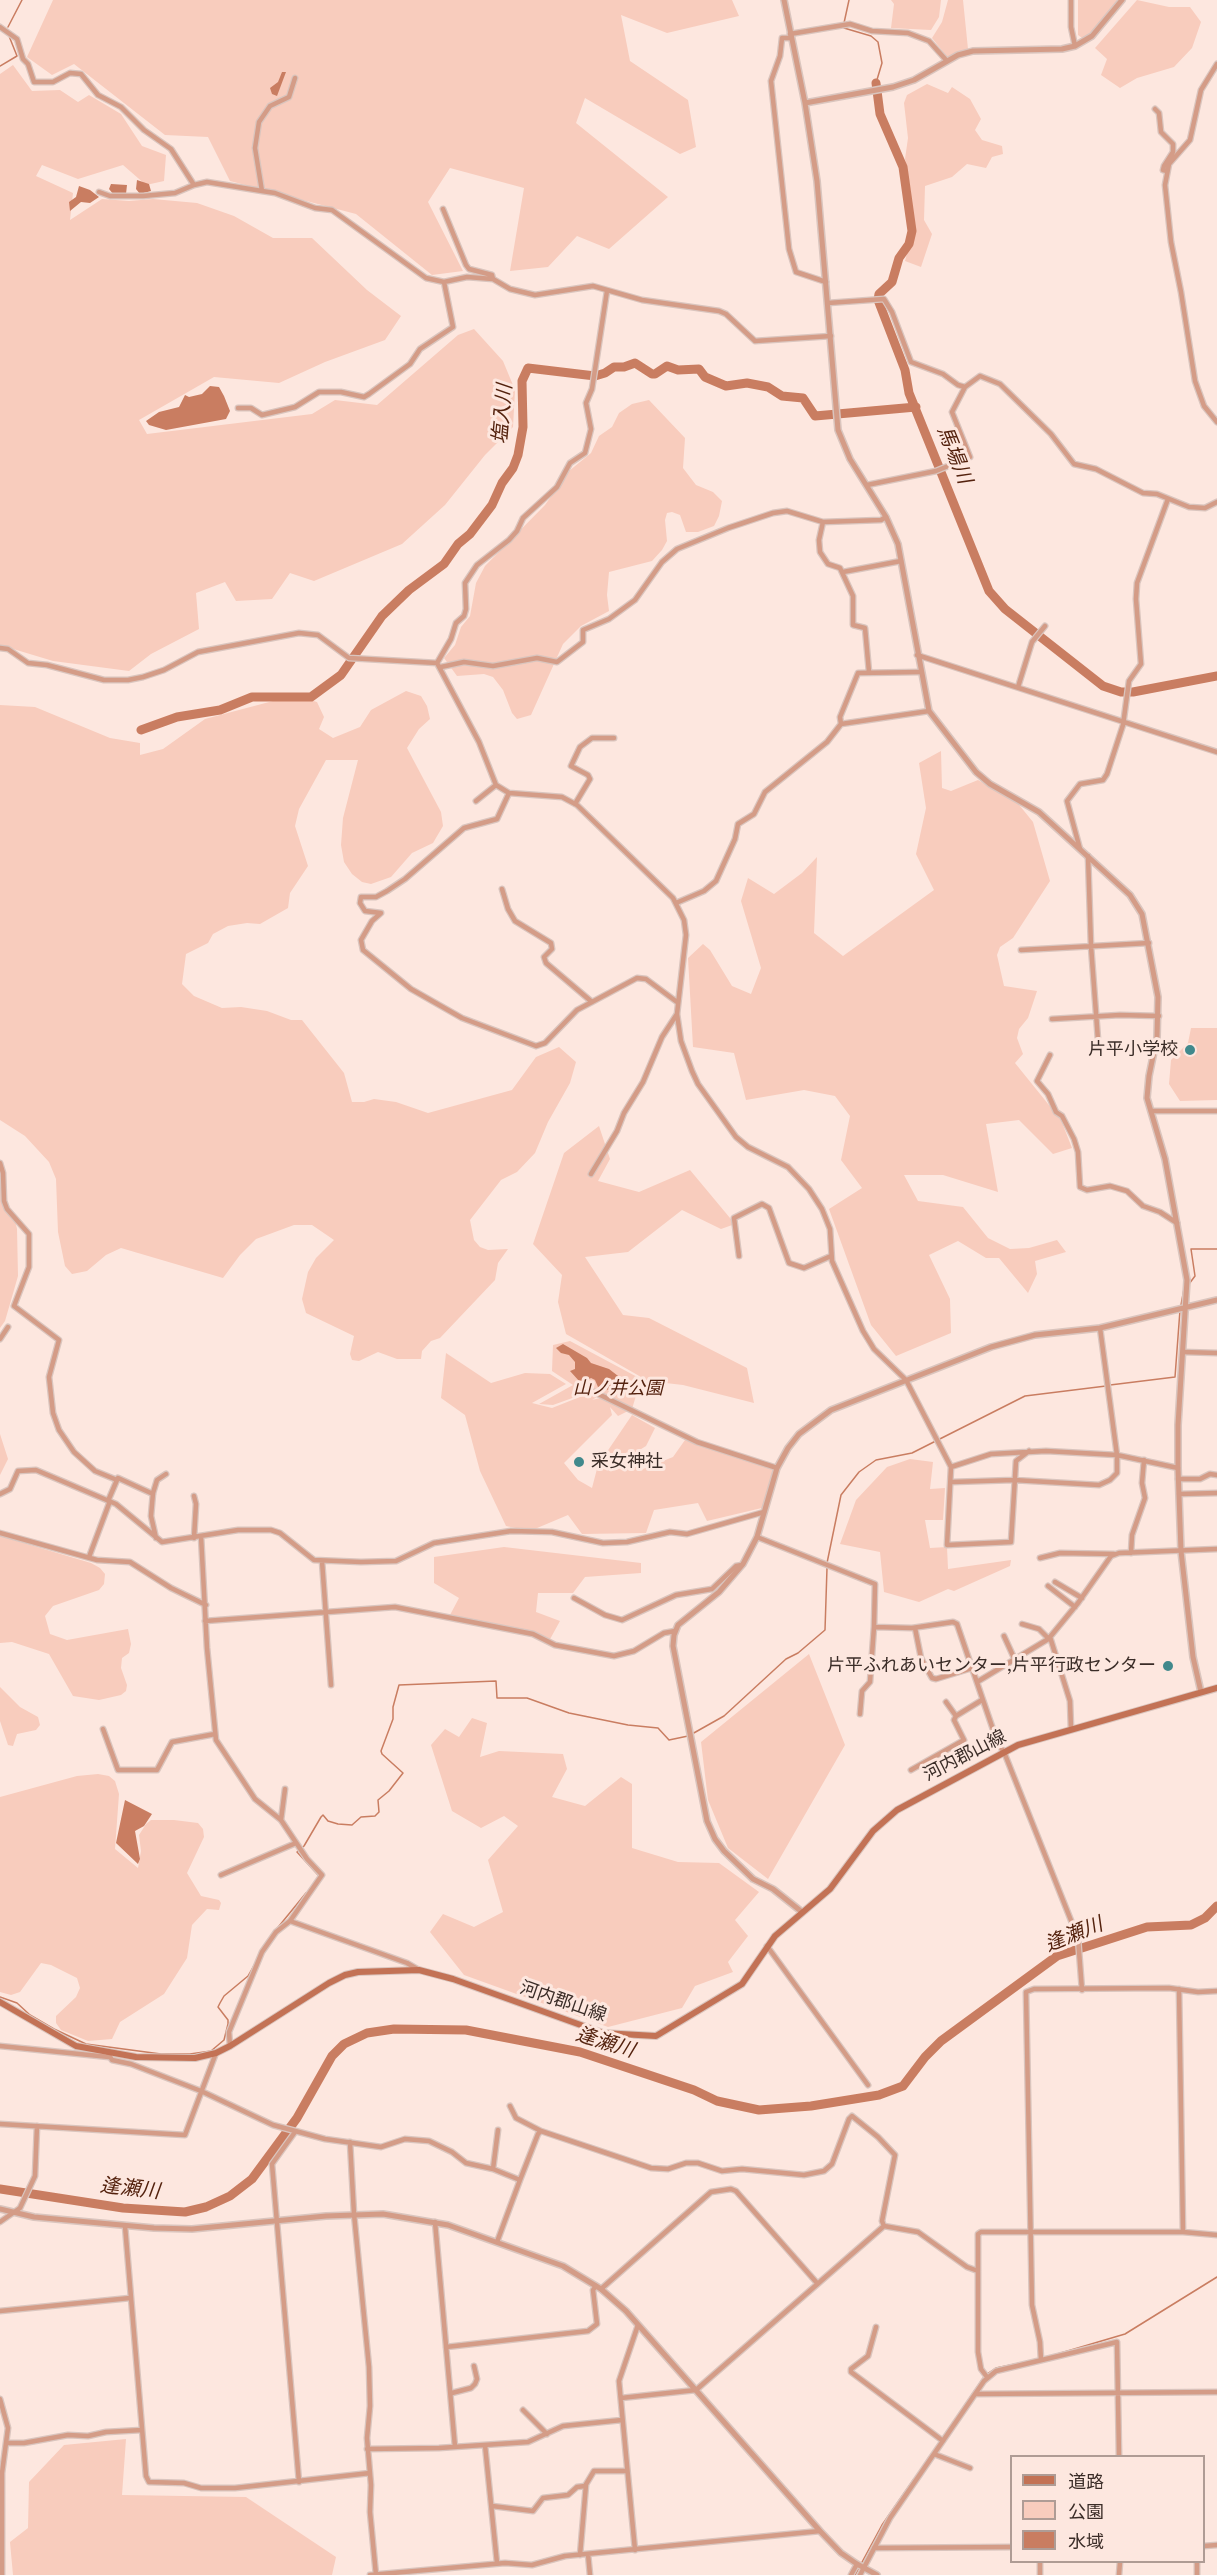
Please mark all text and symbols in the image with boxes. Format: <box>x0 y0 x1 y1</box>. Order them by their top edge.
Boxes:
water label: 塩入川 <box>488 383 518 445</box>
water label: 馬場川 <box>932 423 976 487</box>
place label: 片平小学校 <box>1088 1039 1178 1061</box>
marker: 片平小学校 <box>1183 1043 1197 1057</box>
park label: 山ノ井公園 <box>573 1378 663 1400</box>
place label: 采女神社 <box>591 1451 663 1473</box>
marker: 采女神社 <box>572 1455 586 1469</box>
place label: 片平ふれあいセンター,片平行政センター <box>827 1655 1156 1677</box>
marker: 片平ふれあいセンター,片平行政センター <box>1161 1659 1175 1673</box>
street label: 河内郡山線 <box>920 1726 1010 1786</box>
water label: 逢瀬川 <box>1042 1913 1106 1957</box>
street label: 河内郡山線 <box>517 1977 609 2027</box>
water label: 逢瀬川 <box>573 2023 637 2063</box>
water label: 逢瀬川 <box>99 2174 161 2204</box>
legend <box>1010 2455 1205 2563</box>
text: 道路 <box>1068 2471 1104 2493</box>
text: 公園 <box>1068 2501 1104 2523</box>
text: 水域 <box>1068 2531 1104 2553</box>

